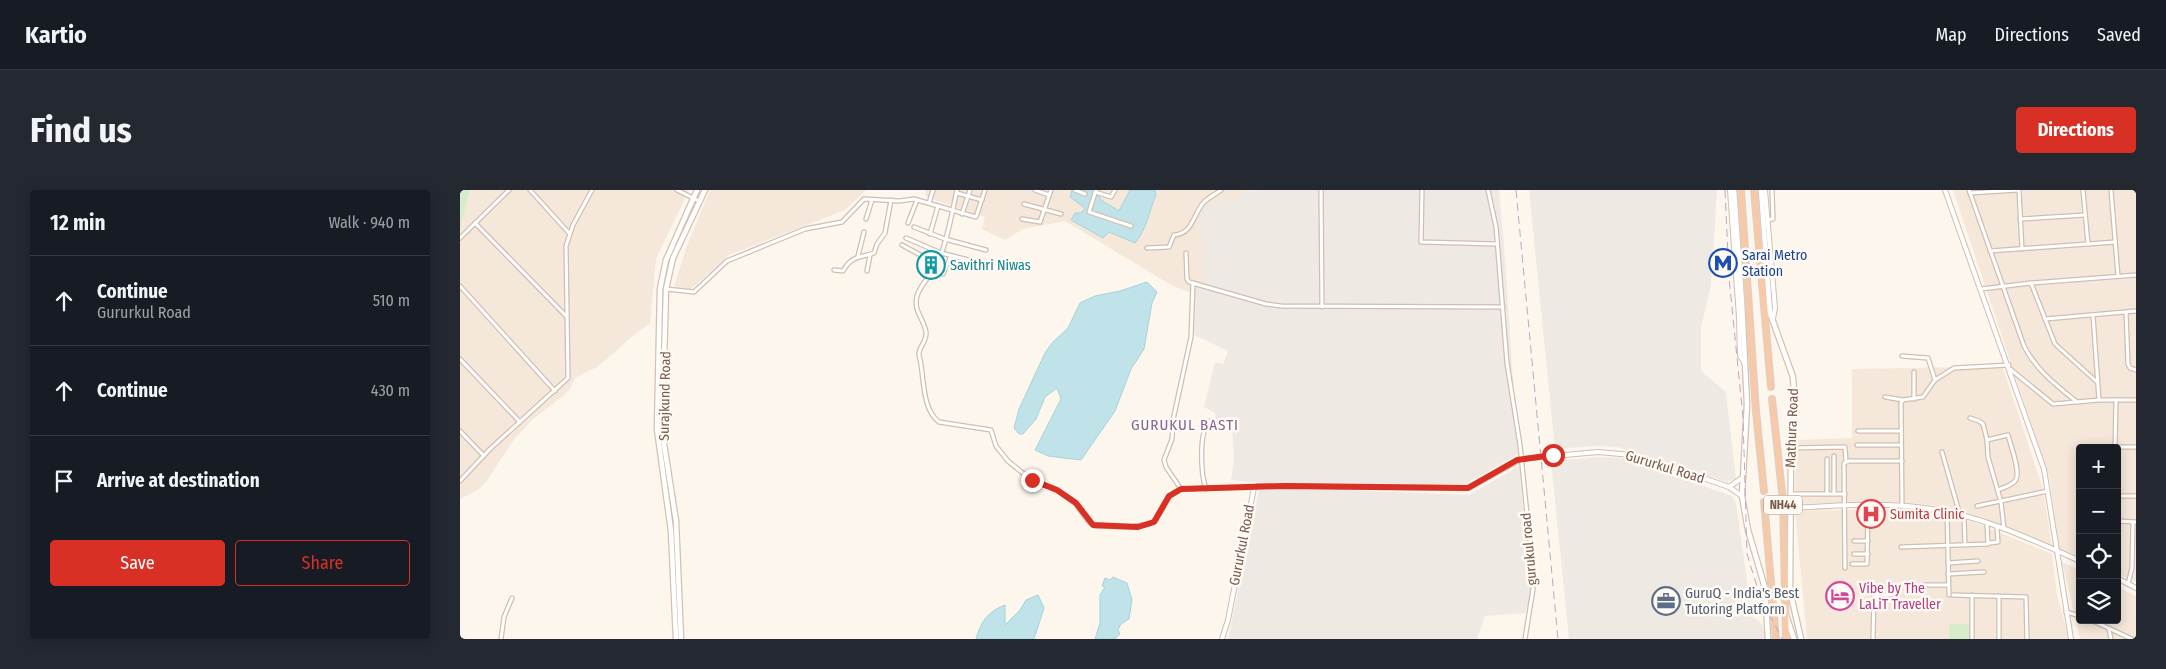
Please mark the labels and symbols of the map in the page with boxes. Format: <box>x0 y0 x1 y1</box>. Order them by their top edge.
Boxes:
place label: Sarai Metro Station <box>1742 247 1807 280</box>
metro station icon: Sarai Metro Station <box>1708 248 1738 278</box>
building icon: Savithri Niwas <box>916 250 946 280</box>
place label: Savithri Niwas <box>950 257 1031 274</box>
street label: Surajkund Road <box>656 351 674 441</box>
street label: Mathura Road <box>1782 388 1802 468</box>
district label: GURUKUL BASTI <box>1131 416 1239 434</box>
route start <box>1542 444 1565 467</box>
street label: Gururkul Road <box>1623 447 1707 487</box>
route end <box>1021 469 1044 492</box>
road number: NH44 <box>1764 496 1802 514</box>
hospital icon: Sumita Clinic <box>1856 499 1886 529</box>
street label: Gururkul Road <box>1226 503 1258 587</box>
place label: Sumita Clinic <box>1890 506 1964 523</box>
street label: gurukul road <box>1517 512 1541 586</box>
place label: Vibe by The LaLiT Traveller <box>1859 580 1941 613</box>
hotel icon: Vibe by The LaLiT Traveller <box>1825 581 1855 611</box>
place label: GuruQ - India's Best Tutoring Platform <box>1685 585 1799 618</box>
office icon: GuruQ - India's Best Tutoring Platform <box>1651 586 1681 616</box>

